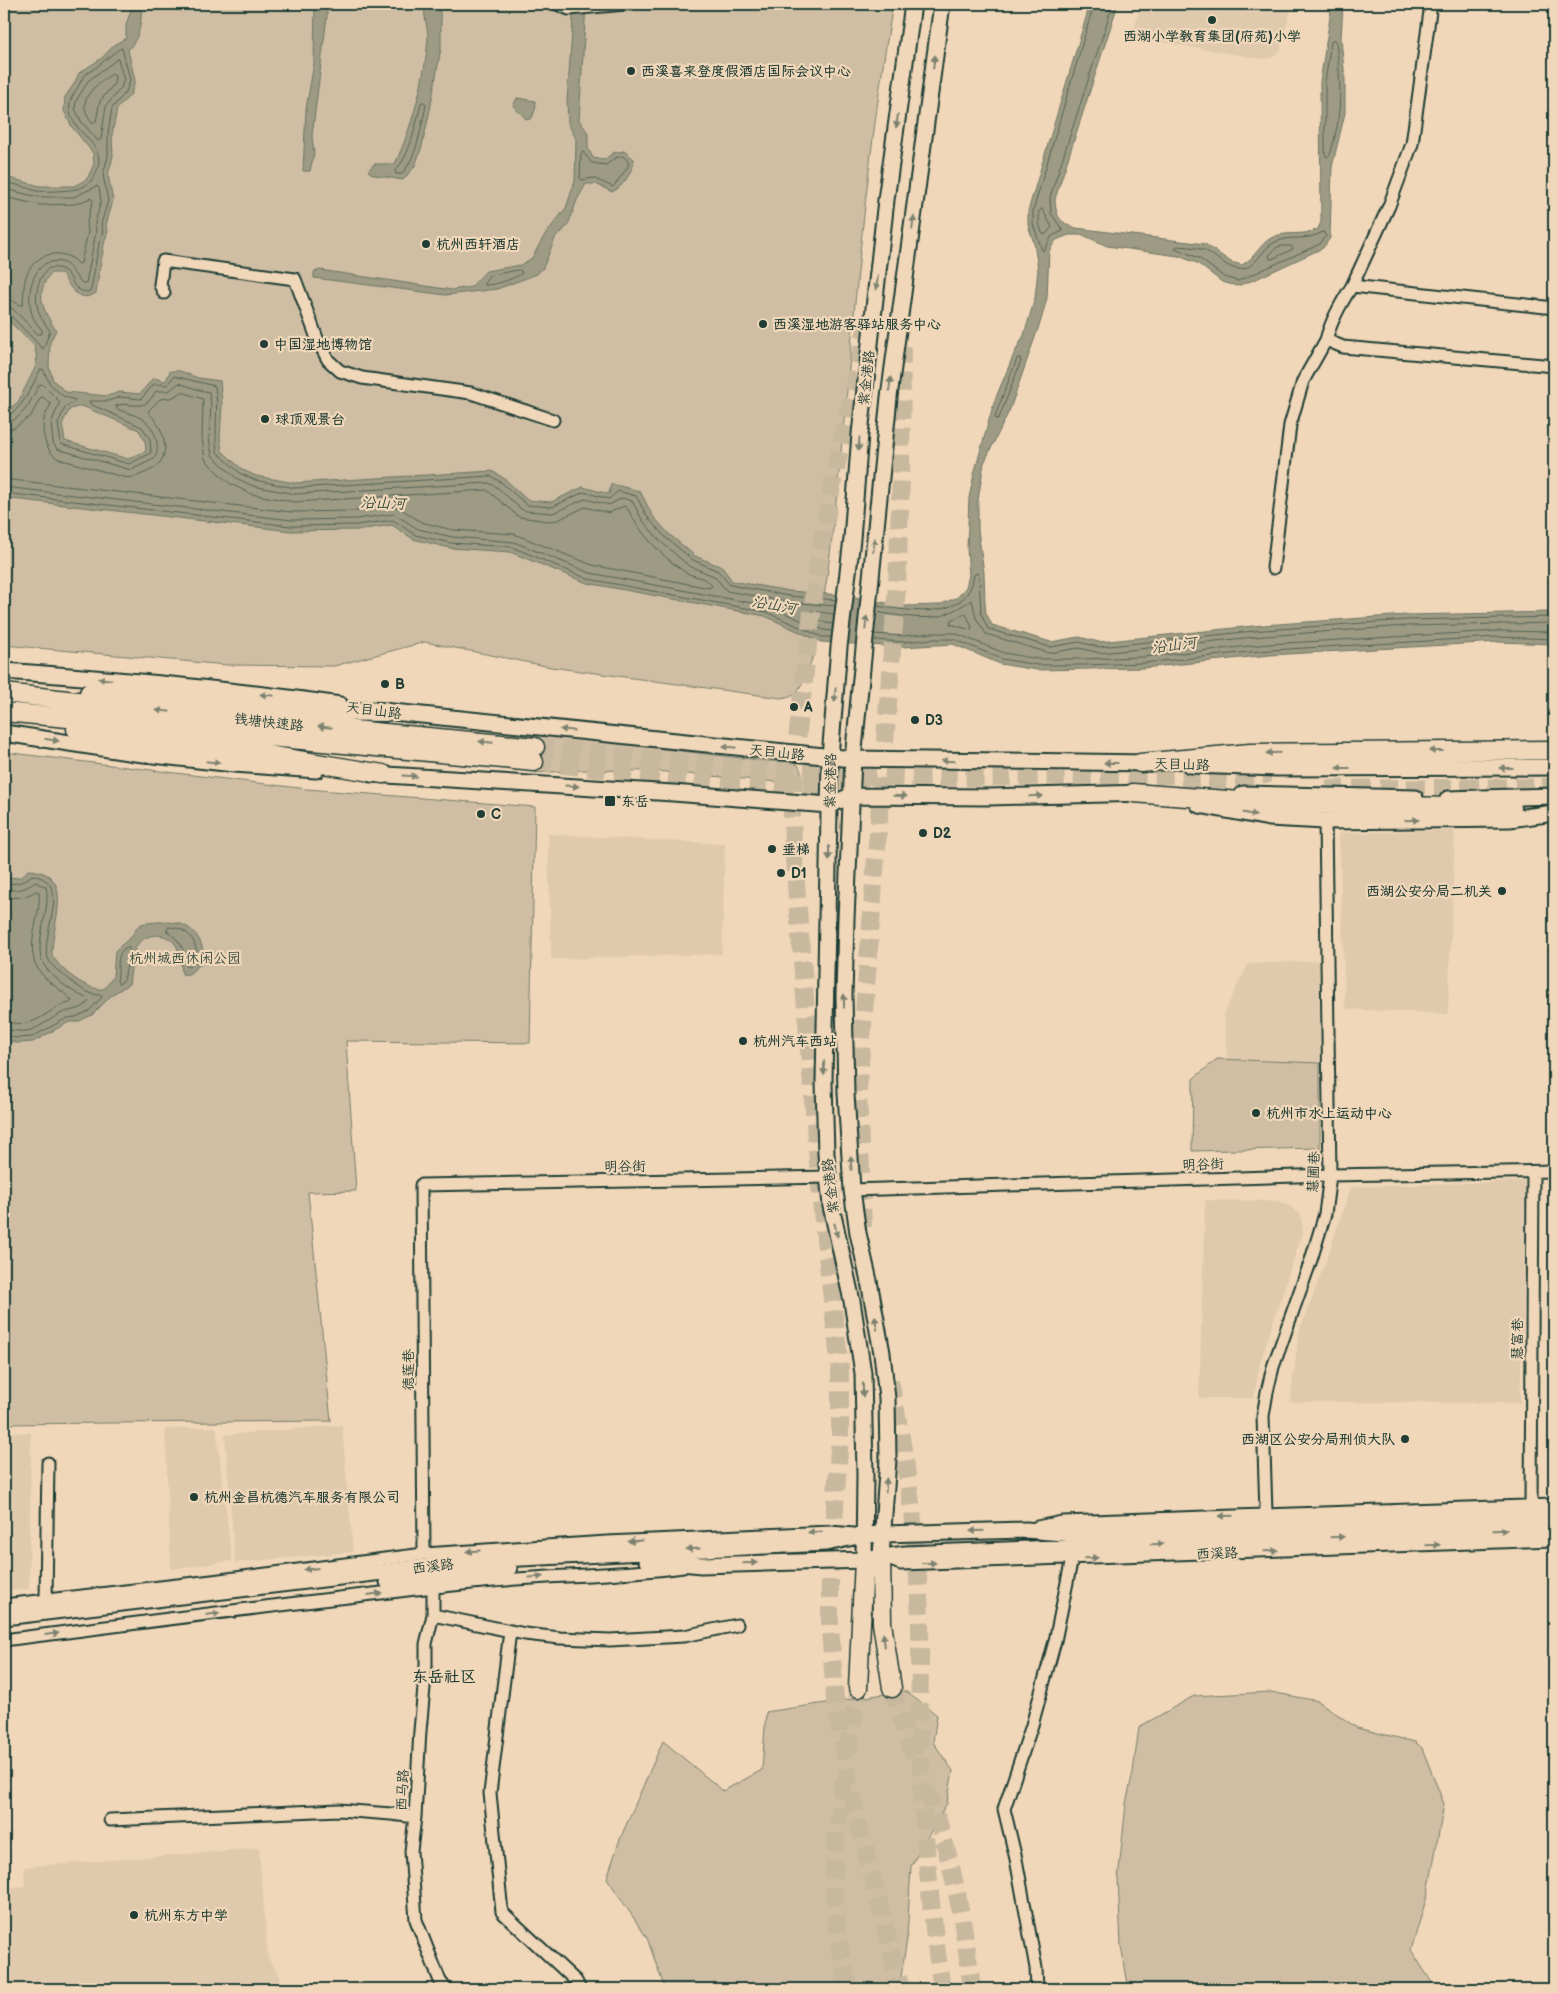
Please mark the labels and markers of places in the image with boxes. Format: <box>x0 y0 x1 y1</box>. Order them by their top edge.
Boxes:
marker: 西湖小学教育集团(府苑)小学 <box>1206 14 1218 26</box>
place label: 西湖小学教育集团(府苑)小学 <box>1123 28 1301 45</box>
place label: 西溪喜来登度假酒店国际会议中心 <box>641 63 851 80</box>
marker: 西溪喜来登度假酒店国际会议中心 <box>625 65 637 77</box>
place label: 杭州西轩酒店 <box>436 236 520 253</box>
marker: 杭州西轩酒店 <box>420 238 432 250</box>
place label: 西溪湿地游客驿站服务中心 <box>773 316 941 333</box>
marker: 西溪湿地游客驿站服务中心 <box>757 318 769 330</box>
place label: 中国湿地博物馆 <box>274 336 372 353</box>
marker: 中国湿地博物馆 <box>258 338 270 350</box>
place label: 球顶观景台 <box>275 411 345 428</box>
marker: 球顶观景台 <box>259 413 271 425</box>
place label: B <box>395 676 405 693</box>
marker: B <box>379 678 391 690</box>
place label: A <box>803 699 813 716</box>
marker: A <box>788 701 800 713</box>
place label: D3 <box>925 712 943 729</box>
marker: D3 <box>909 714 921 726</box>
place label: 东岳 <box>621 793 649 810</box>
marker: 东岳 <box>603 794 617 808</box>
place label: C <box>491 806 501 823</box>
marker: C <box>475 808 487 820</box>
place label: D2 <box>933 825 952 842</box>
marker: D2 <box>917 827 929 839</box>
place label: 垂梯 <box>782 841 810 858</box>
marker: 垂梯 <box>766 843 778 855</box>
place label: D1 <box>791 865 807 882</box>
marker: D1 <box>775 867 787 879</box>
place label: 西湖公安分局二机关 <box>1366 883 1492 900</box>
marker: 西湖公安分局二机关 <box>1496 885 1508 897</box>
place label: 杭州汽车西站 <box>753 1033 837 1050</box>
marker: 杭州汽车西站 <box>737 1035 749 1047</box>
place label: 杭州市水上运动中心 <box>1266 1105 1392 1122</box>
marker: 杭州市水上运动中心 <box>1250 1107 1262 1119</box>
place label: 西湖区公安分局刑侦大队 <box>1241 1431 1395 1448</box>
marker: 西湖区公安分局刑侦大队 <box>1399 1433 1411 1445</box>
place label: 杭州金昌杭德汽车服务有限公司 <box>204 1489 400 1506</box>
marker: 杭州金昌杭德汽车服务有限公司 <box>188 1491 200 1503</box>
place label: 杭州东方中学 <box>144 1907 228 1924</box>
marker: 杭州东方中学 <box>128 1909 140 1921</box>

